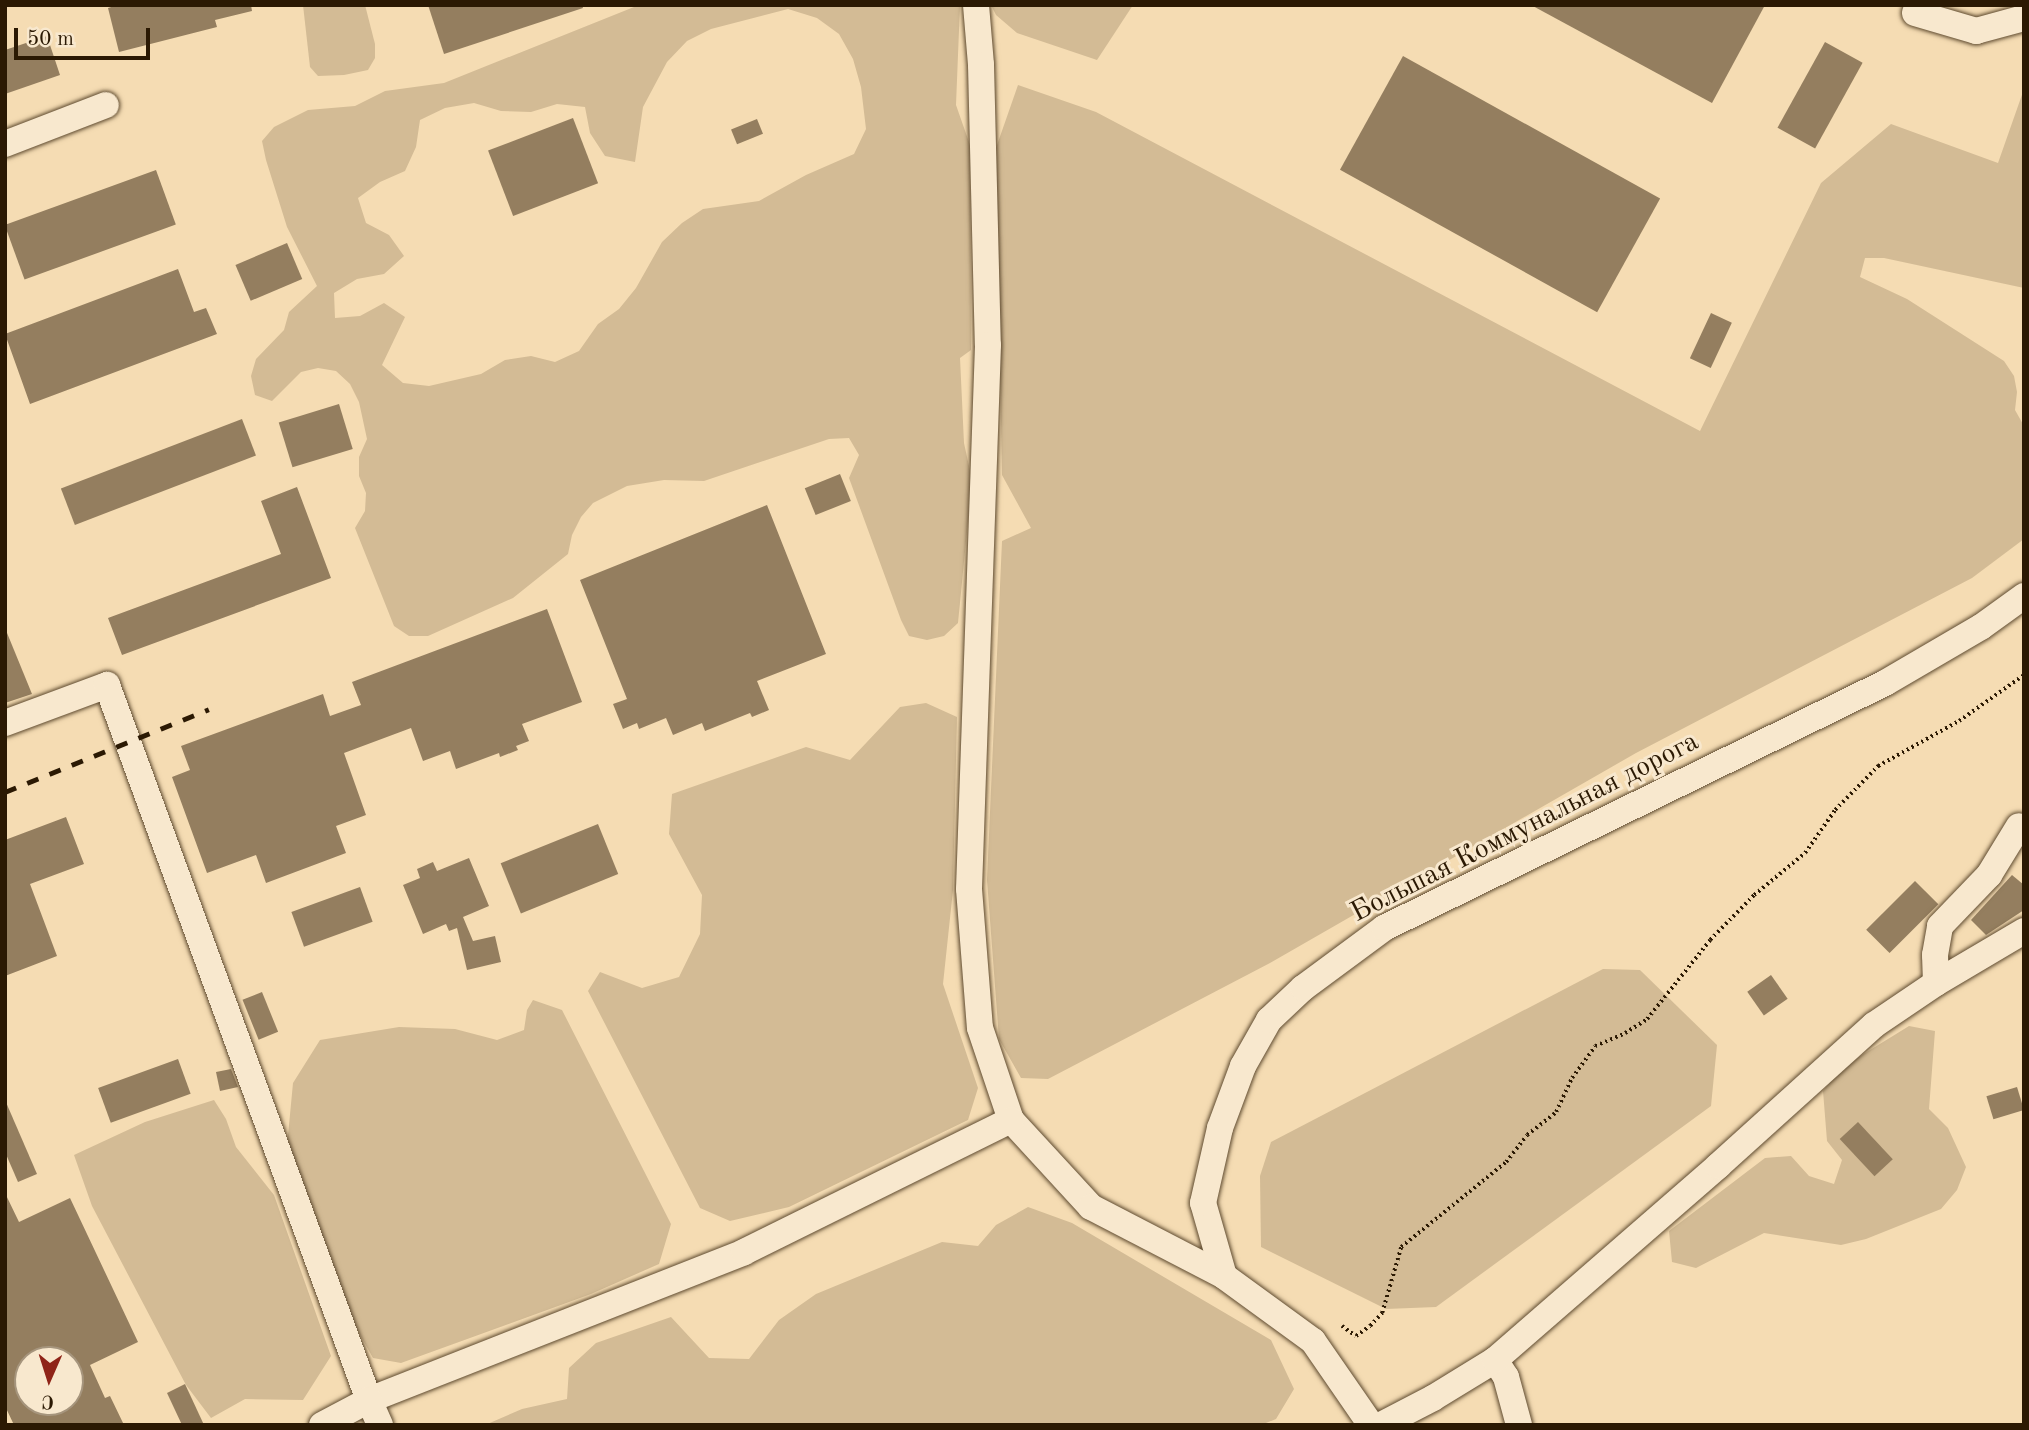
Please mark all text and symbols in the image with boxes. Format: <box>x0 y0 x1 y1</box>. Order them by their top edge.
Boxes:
scale bar <box>18 14 154 58</box>
text: 50 m <box>27 29 74 50</box>
street label: Большая Коммунальная дорога <box>1345 725 1705 931</box>
north arrow <box>14 1346 84 1416</box>
text: С <box>41 1391 55 1410</box>

